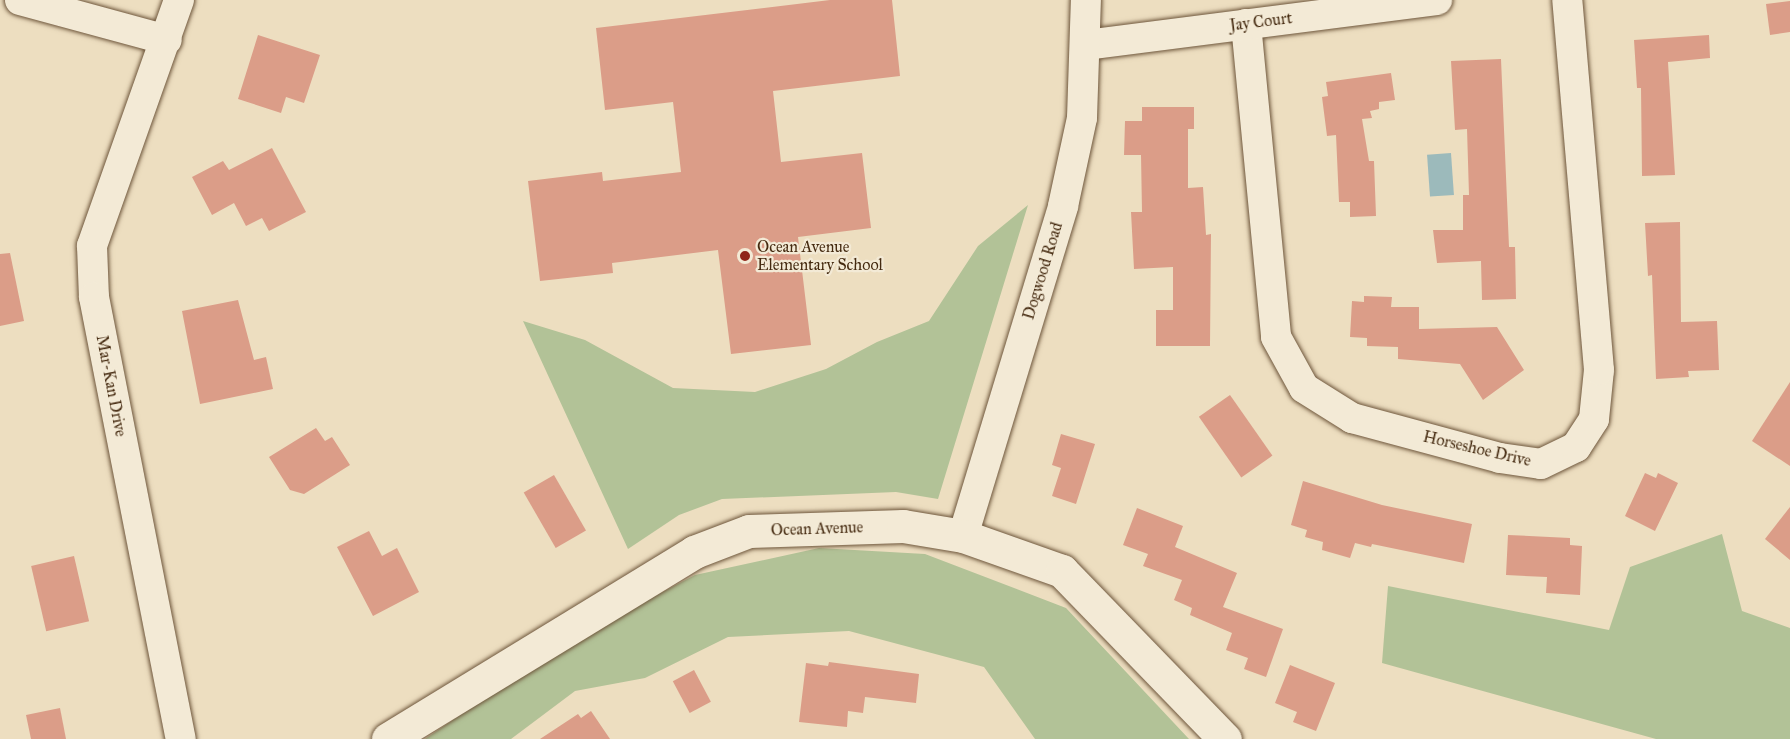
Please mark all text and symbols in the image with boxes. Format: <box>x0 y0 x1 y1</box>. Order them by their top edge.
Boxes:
street label: Jay Court <box>1229 9 1293 35</box>
street label: Dogwood Road <box>1019 220 1067 322</box>
place label: Ocean Avenue Elementary School <box>757 237 883 275</box>
marker: Ocean Avenue Elementary School <box>738 249 752 263</box>
street label: Mar-Kan Drive <box>92 334 130 438</box>
street label: Horseshoe Drive <box>1421 427 1533 471</box>
street label: Ocean Avenue <box>770 518 864 540</box>

